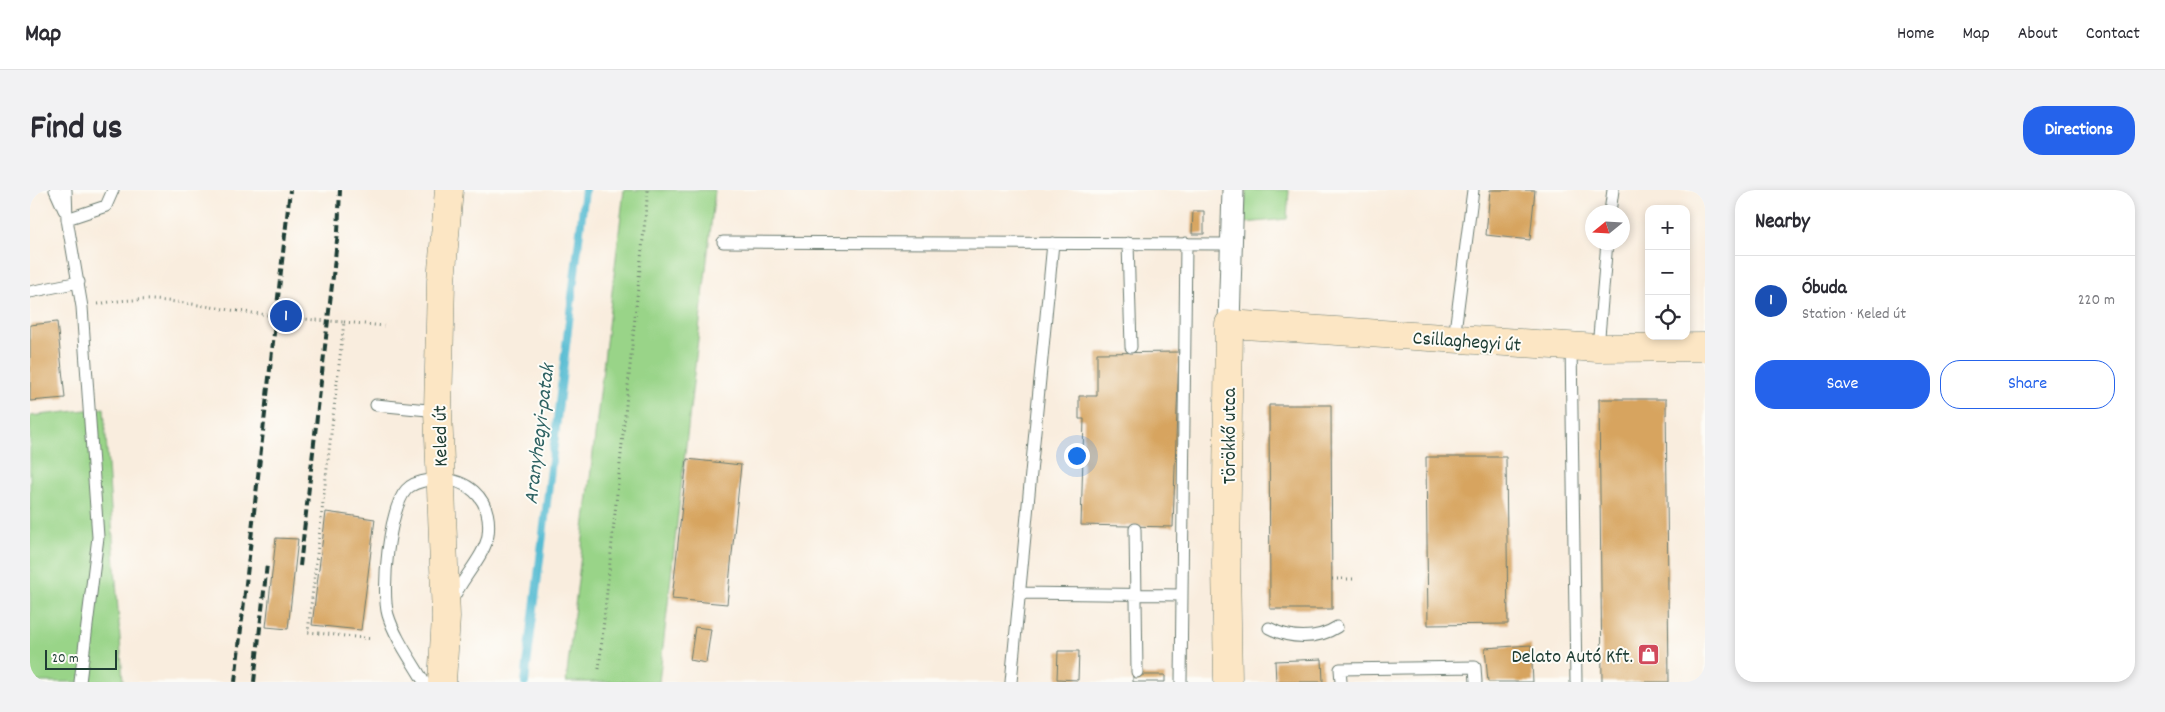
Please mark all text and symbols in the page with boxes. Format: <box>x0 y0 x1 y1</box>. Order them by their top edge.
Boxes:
text: Map <box>25 18 61 52</box>
text: Home <box>1897 22 1934 47</box>
text: Map <box>1962 22 1990 47</box>
text: About <box>2018 22 2058 47</box>
text: Contact <box>2086 22 2140 47</box>
text: Find us <box>30 105 122 155</box>
button: Directions <box>2023 106 2135 155</box>
north arrow <box>1585 205 1630 250</box>
map controls <box>1645 205 1690 340</box>
button: + <box>1645 205 1690 250</box>
text: Nearby <box>1755 208 1810 238</box>
button: − <box>1645 250 1690 295</box>
text: Óbuda <box>1802 276 1847 303</box>
text: 1 <box>1769 289 1773 312</box>
text: 220 m <box>2078 289 2115 312</box>
button: locate <box>1645 295 1690 340</box>
pin: 1 <box>270 297 302 335</box>
text: Station · Keled út <box>1802 303 1906 326</box>
street label: Csillaghegyi út <box>1412 325 1522 361</box>
water label: Aranyhegyi-patak <box>518 360 565 506</box>
button: Save <box>1755 360 1930 409</box>
button: Share <box>1940 360 2115 409</box>
street label: Törökkő utca <box>1217 387 1245 484</box>
street label: Keled út <box>427 405 457 467</box>
your location <box>1064 443 1090 469</box>
shop icon: Delato Autó Kft. <box>1637 643 1661 667</box>
place label: Delato Autó Kft. <box>1512 644 1633 672</box>
scale bar <box>45 647 118 670</box>
text: 20 m <box>52 649 79 669</box>

